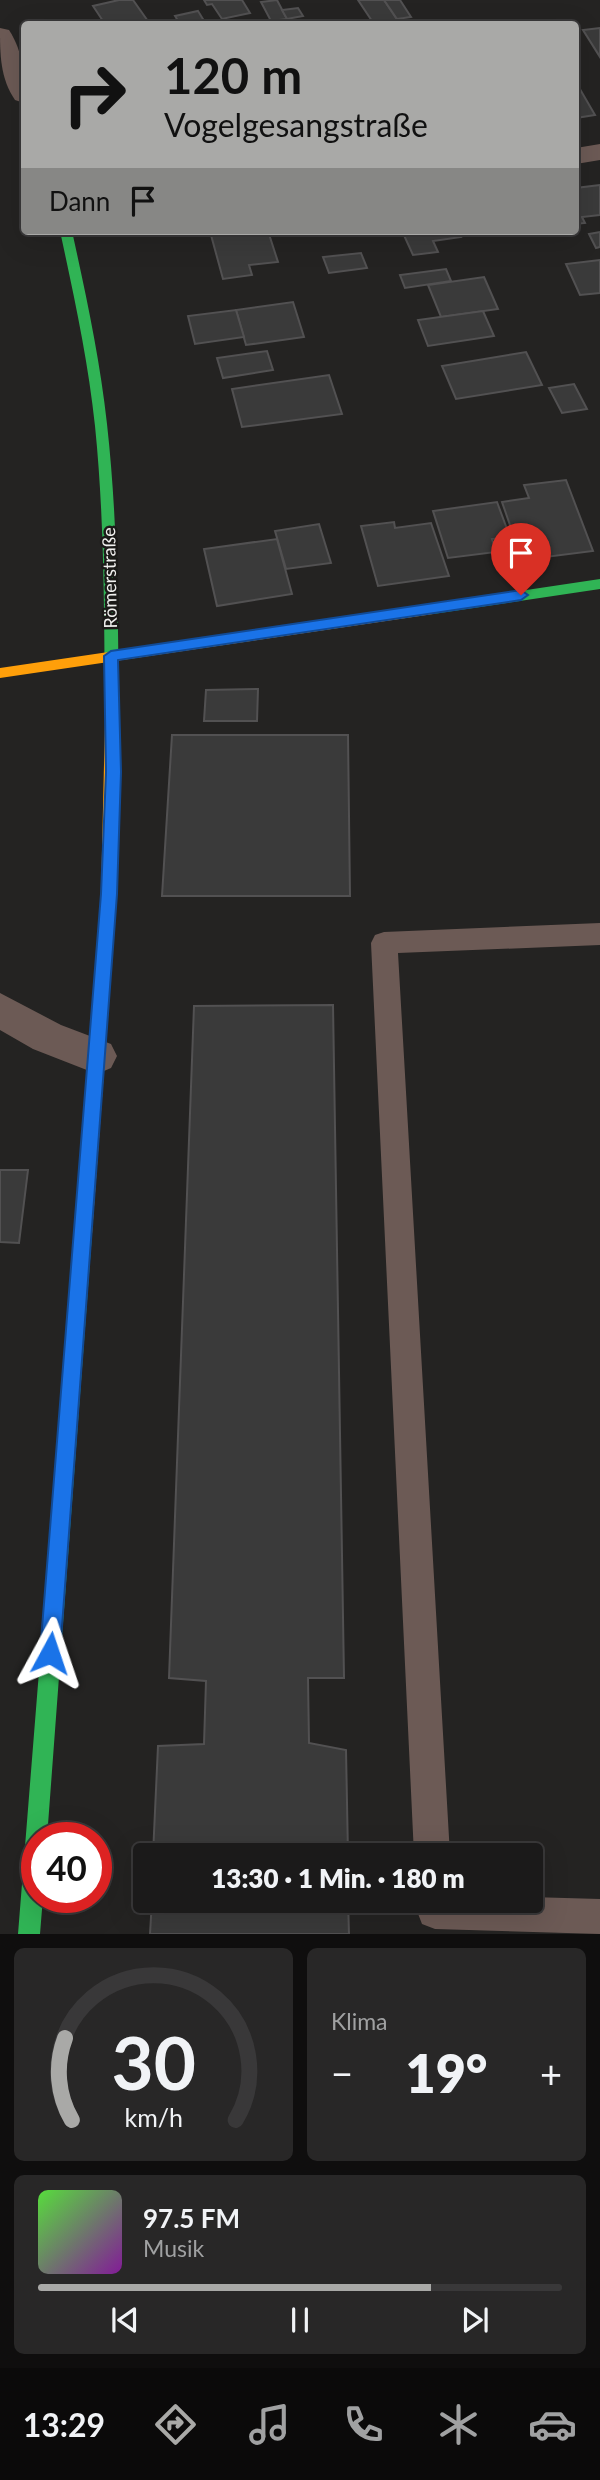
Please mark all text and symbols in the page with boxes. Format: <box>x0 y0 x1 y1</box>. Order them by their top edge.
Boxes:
text: 120 m <box>164 46 302 104</box>
icon: right <box>49 49 140 140</box>
text: Vogelgesangstraße <box>164 105 428 144</box>
icon: arrive <box>124 182 162 220</box>
text: Dann <box>49 185 110 217</box>
pin <box>491 523 551 595</box>
street label: Römerstraße <box>97 527 121 629</box>
icon: arrive <box>502 534 540 572</box>
position arrow <box>13 1616 87 1690</box>
speed limit sign: 40 <box>21 1822 112 1913</box>
text: 13:30 · 1 Min. · 180 m <box>211 1862 465 1894</box>
text: Klima <box>331 2007 388 2035</box>
text: 30 <box>111 2019 196 2107</box>
text: 19° <box>406 2042 487 2104</box>
text: − <box>331 2050 353 2096</box>
text: + <box>540 2050 562 2096</box>
text: km/h <box>124 2102 183 2132</box>
text: 97.5 FM <box>143 2202 240 2234</box>
text: Musik <box>143 2234 204 2262</box>
icon: previous <box>106 2301 144 2339</box>
icon: pause <box>281 2301 319 2339</box>
icon: next <box>456 2301 494 2339</box>
icon: directions <box>151 2400 200 2449</box>
icon: music <box>245 2400 294 2449</box>
icon: phone <box>339 2400 388 2449</box>
icon: climate <box>434 2400 483 2449</box>
icon: car <box>528 2400 577 2449</box>
text: 13:29 <box>23 2405 105 2444</box>

